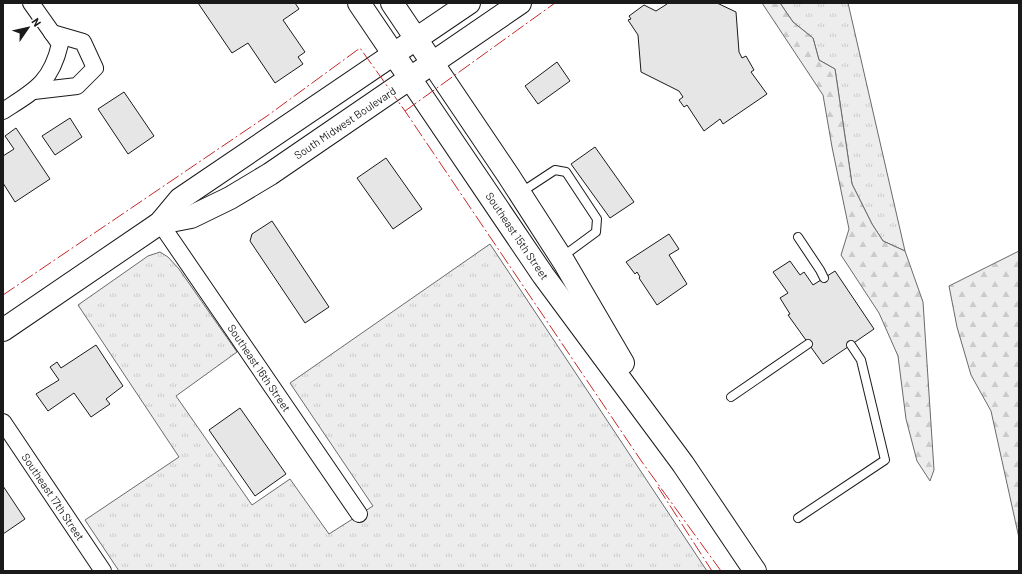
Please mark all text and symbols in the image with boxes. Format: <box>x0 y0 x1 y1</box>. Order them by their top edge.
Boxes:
north arrow <box>8 8 48 48</box>
text: N <box>29 15 44 29</box>
street label: South Midwest Boulevard <box>291 84 398 161</box>
street label: Southeast 15th Street <box>483 189 552 282</box>
street label: Southeast 16th Street <box>225 321 294 414</box>
street label: Southeast 17th Street <box>19 451 87 543</box>

